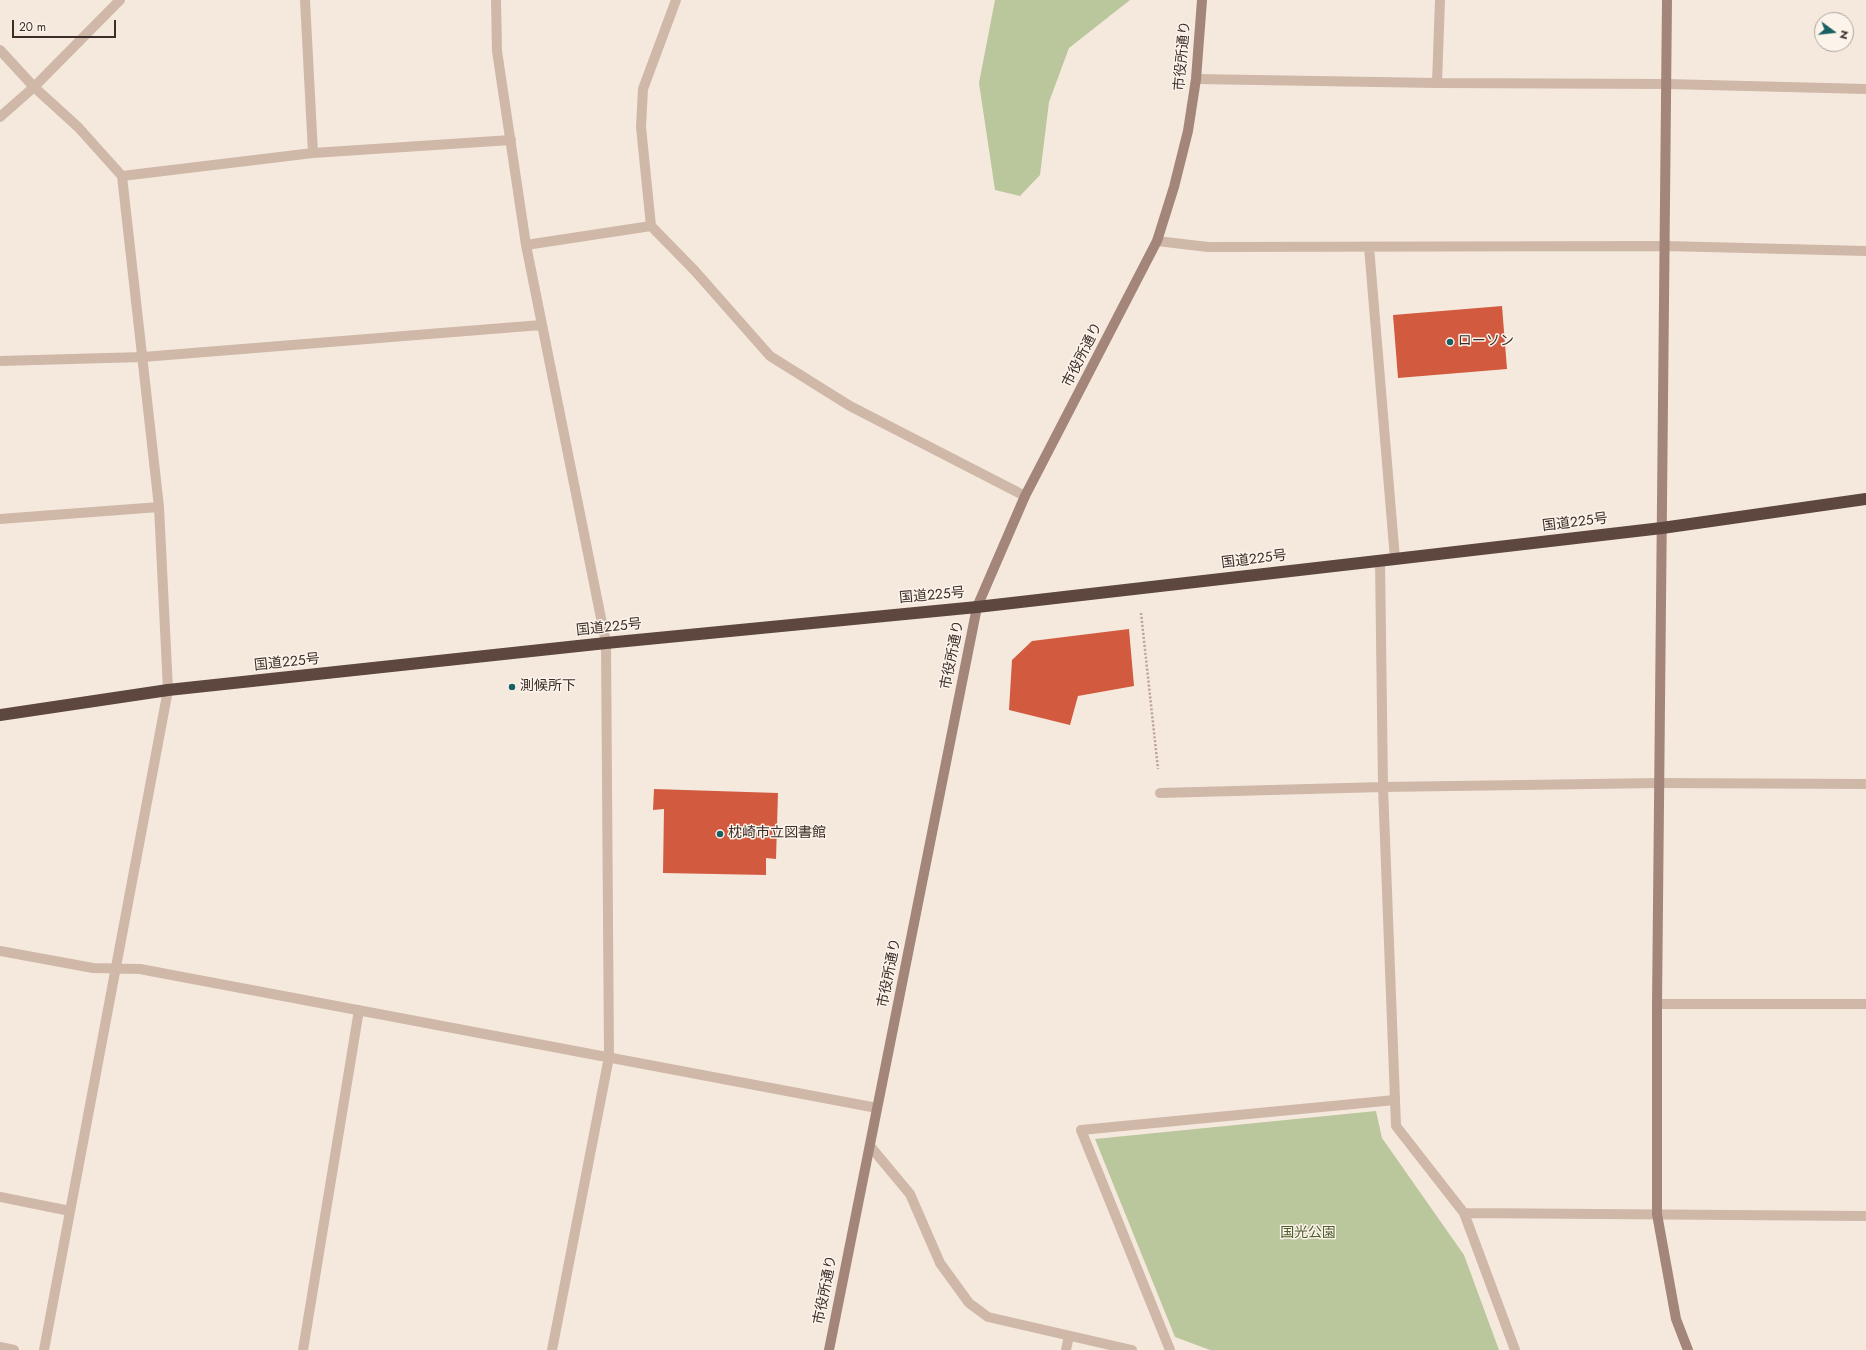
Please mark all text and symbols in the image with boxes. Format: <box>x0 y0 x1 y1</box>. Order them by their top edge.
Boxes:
scale bar <box>14 12 118 38</box>
north arrow <box>1814 12 1854 52</box>
text: 20 m <box>19 18 46 36</box>
street label: 市役所通り <box>1172 20 1194 92</box>
text: N <box>1836 29 1853 41</box>
street label: 市役所通り <box>1060 320 1106 390</box>
place label: ローソン <box>1458 334 1514 350</box>
marker: ローソン <box>1445 337 1455 347</box>
street label: 国道225号 <box>1541 511 1609 535</box>
street label: 国道225号 <box>1220 548 1288 572</box>
street label: 国道225号 <box>898 585 966 607</box>
street label: 国道225号 <box>575 616 643 640</box>
street label: 市役所通り <box>938 619 968 691</box>
street label: 国道225号 <box>253 651 321 675</box>
place label: 測候所下 <box>520 679 576 695</box>
marker: 測候所下 <box>507 682 517 692</box>
place label: 枕崎市立図書館 <box>728 826 826 842</box>
marker: 枕崎市立図書館 <box>715 829 725 839</box>
street label: 市役所通り <box>875 937 905 1009</box>
park label: 国光公園 <box>1280 1226 1336 1242</box>
street label: 市役所通り <box>811 1254 841 1326</box>

